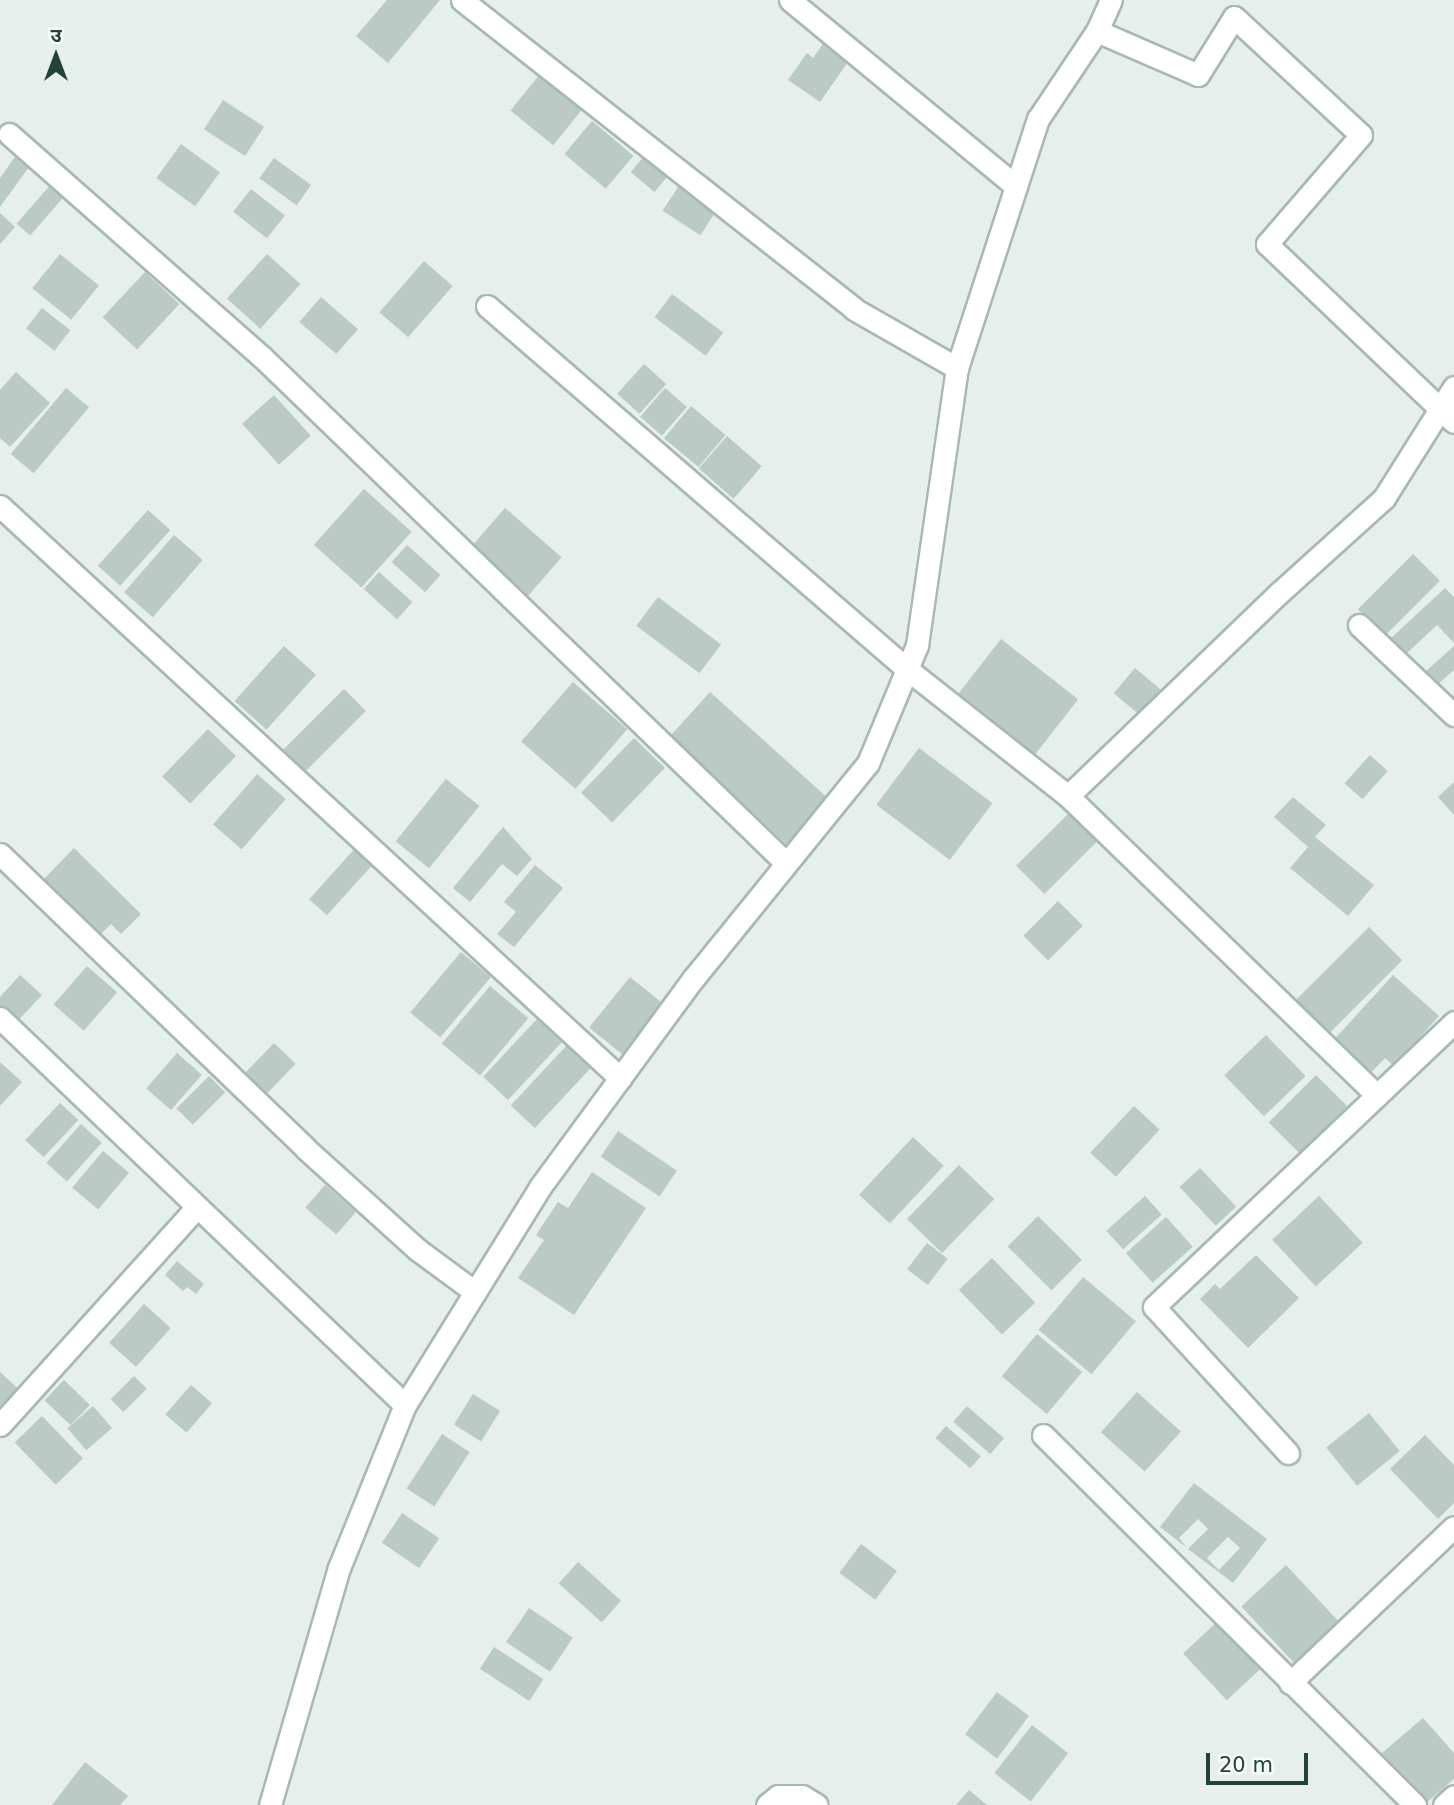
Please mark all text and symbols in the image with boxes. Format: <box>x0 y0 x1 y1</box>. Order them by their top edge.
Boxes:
north arrow <box>21 21 91 91</box>
text: उ <box>50 24 62 46</box>
scale bar <box>1209 1738 1310 1782</box>
text: 20 m <box>1219 1753 1273 1777</box>

